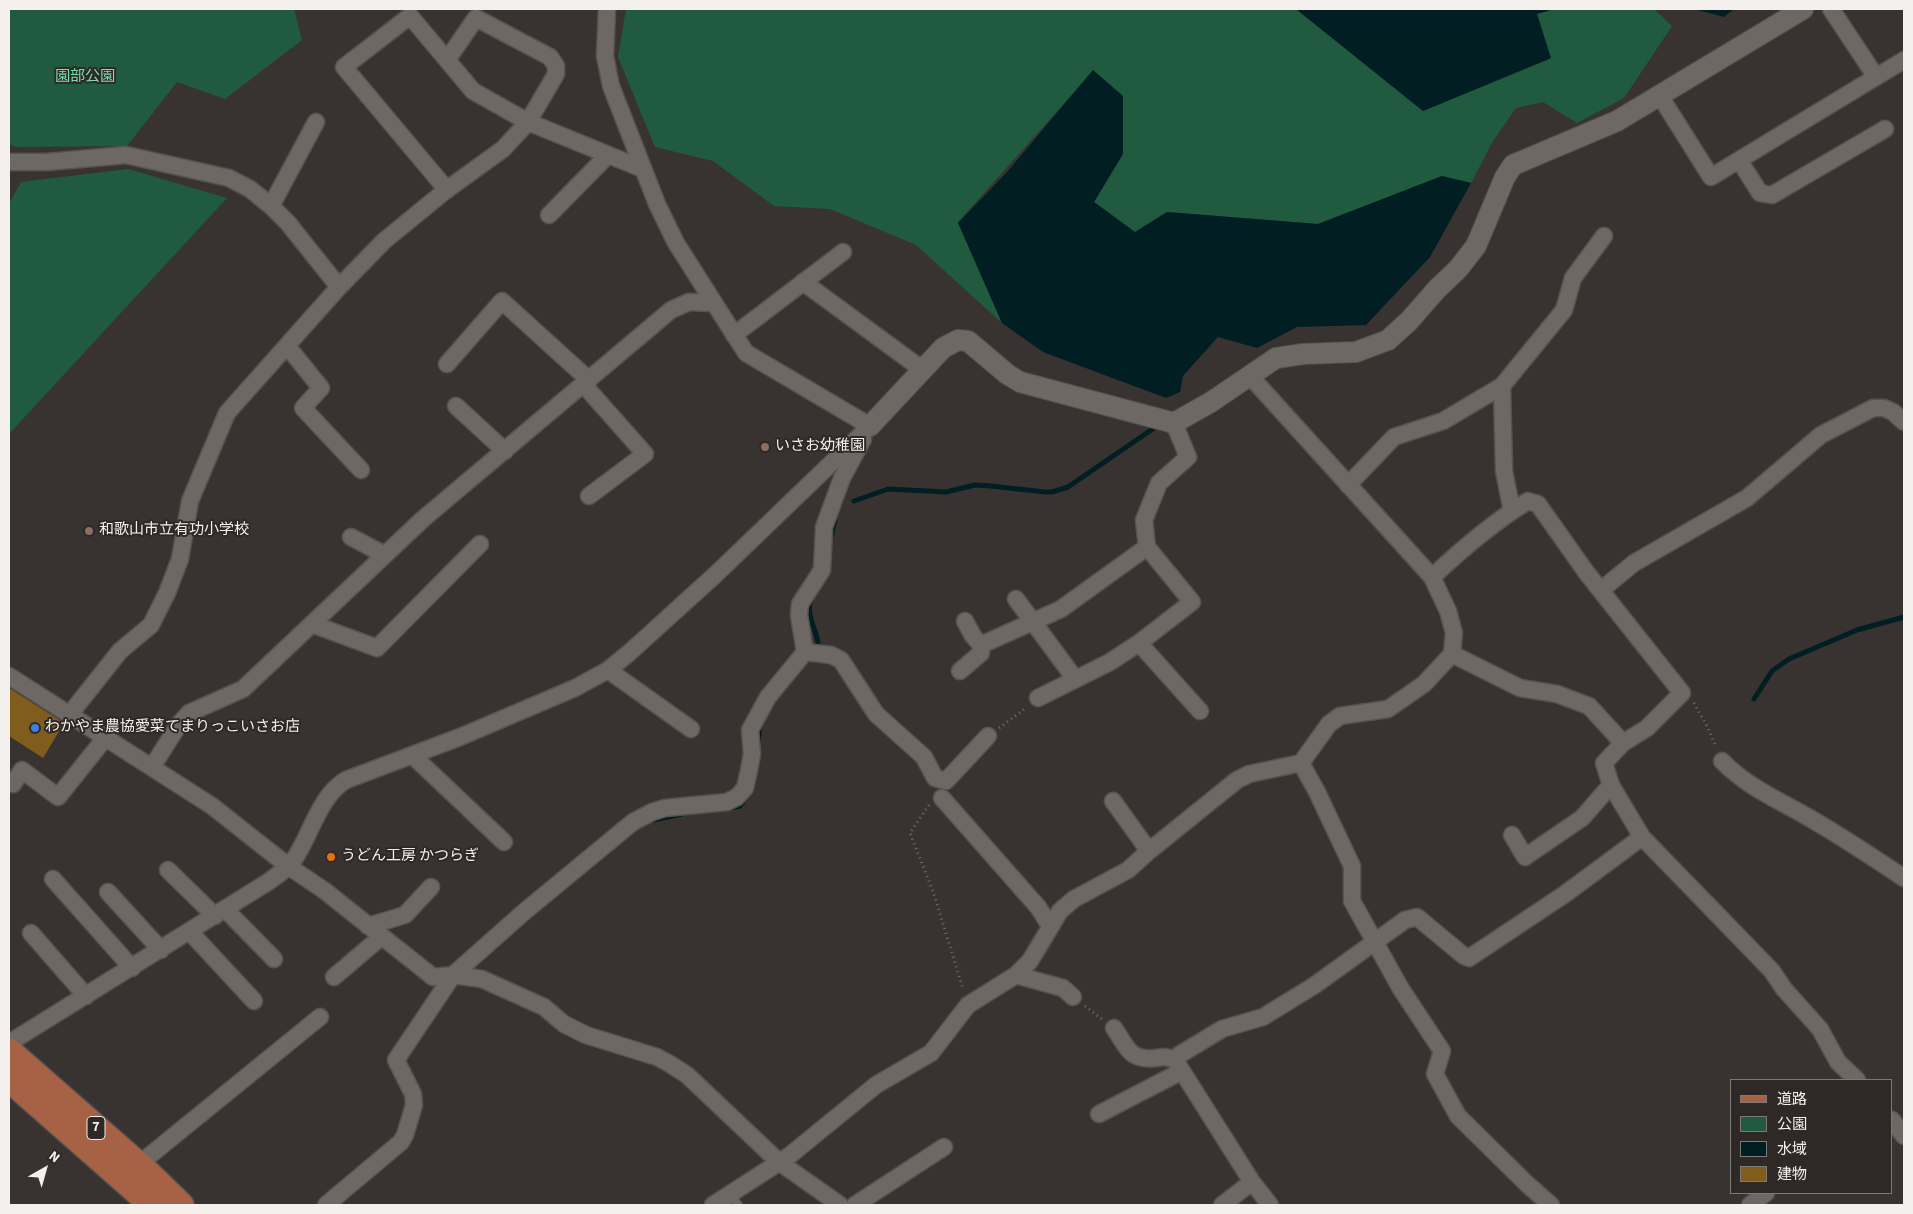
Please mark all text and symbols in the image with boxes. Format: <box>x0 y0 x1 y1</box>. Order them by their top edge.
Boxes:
park label: 園部公園 <box>55 69 115 87</box>
place label: いさお幼稚園 <box>775 438 865 456</box>
marker: いさお幼稚園 <box>759 441 771 453</box>
place label: 和歌山市立有功小学校 <box>99 522 249 540</box>
marker: 和歌山市立有功小学校 <box>83 525 95 537</box>
place label: わかやま農協愛菜てまりっこいさお店 <box>45 719 300 737</box>
marker: わかやま農協愛菜てまりっこいさお店 <box>29 722 41 734</box>
place label: うどん工房 かつらぎ <box>341 848 479 866</box>
marker: うどん工房 かつらぎ <box>325 851 337 863</box>
legend <box>1730 1079 1893 1194</box>
text: 道路 <box>1777 1089 1807 1110</box>
text: 公園 <box>1777 1114 1807 1135</box>
road number: 7 <box>87 1116 105 1140</box>
text: 水域 <box>1777 1139 1807 1160</box>
north arrow <box>20 1144 70 1194</box>
text: N <box>44 1146 64 1168</box>
text: 建物 <box>1777 1164 1807 1185</box>

